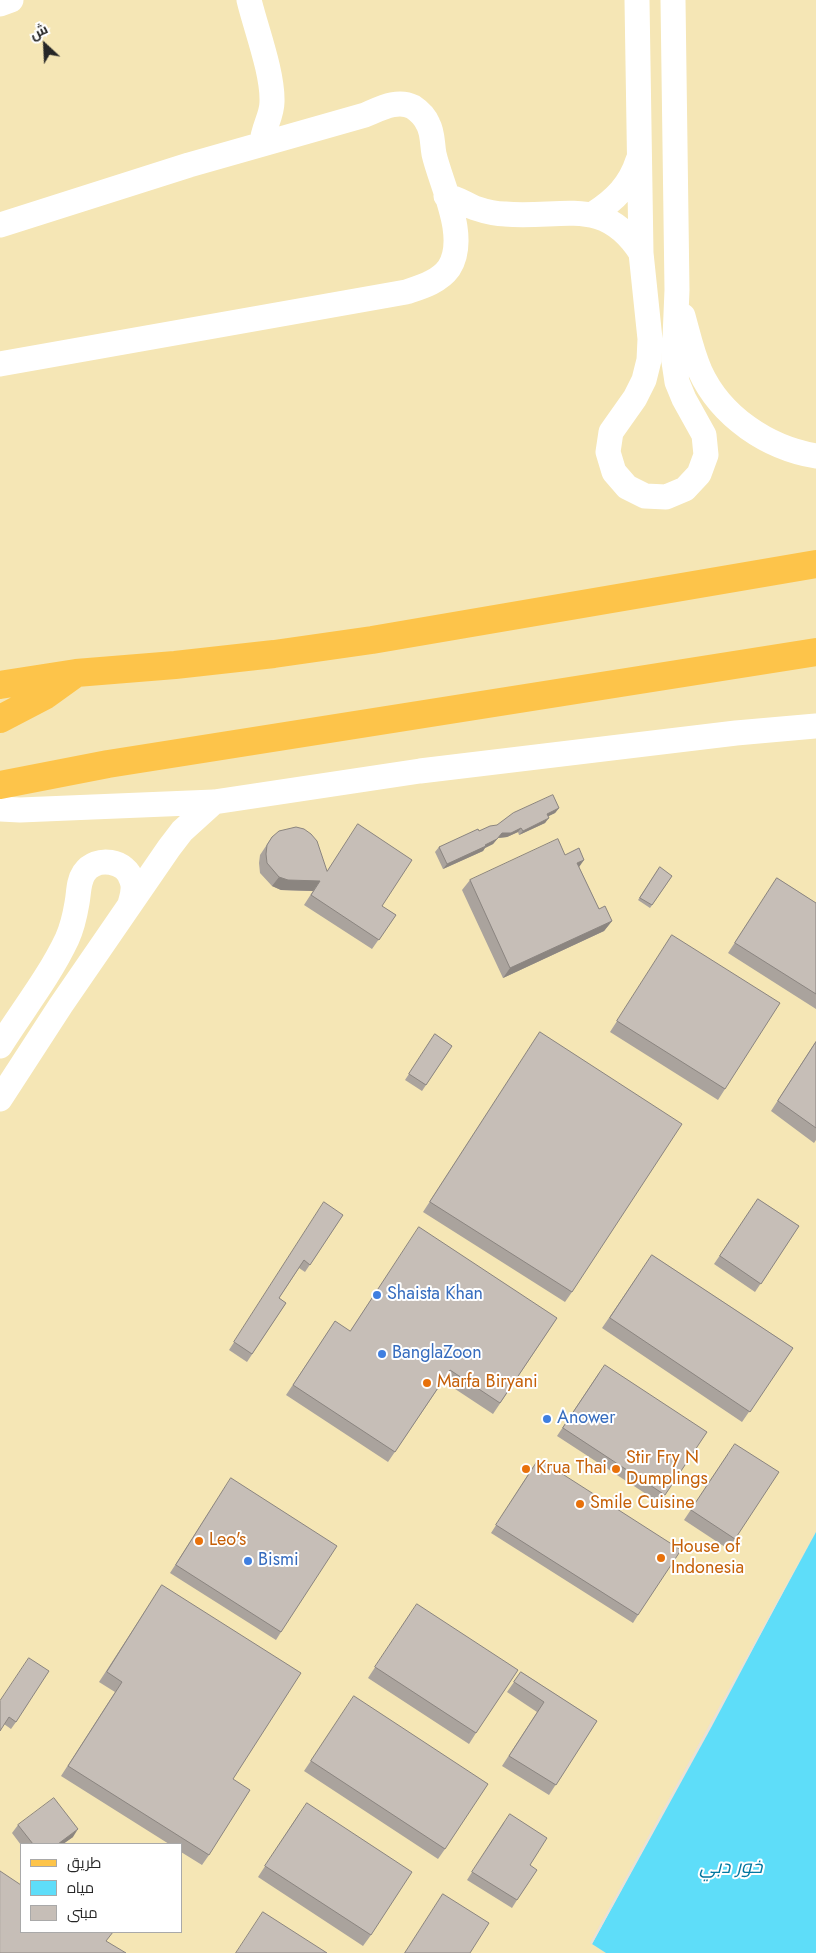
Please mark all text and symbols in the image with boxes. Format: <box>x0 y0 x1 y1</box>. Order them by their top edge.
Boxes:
text: ش <box>26 19 51 44</box>
north arrow <box>20 20 70 70</box>
place label: Shaista Khan <box>387 1284 483 1306</box>
marker: Shaista Khan <box>371 1289 383 1301</box>
place label: BanglaZoon <box>392 1343 482 1365</box>
marker: BanglaZoon <box>376 1348 388 1360</box>
place label: Marfa Biryani <box>437 1372 538 1394</box>
marker: Marfa Biryani <box>421 1377 433 1389</box>
place label: Anower <box>557 1408 615 1430</box>
marker: Anower <box>541 1413 553 1425</box>
place label: Stir Fry N Dumplings <box>626 1448 708 1490</box>
place label: Krua Thai <box>536 1458 607 1480</box>
marker: Krua Thai <box>520 1463 532 1475</box>
marker: Stir Fry N Dumplings <box>610 1463 622 1475</box>
place label: Smile Cuisine <box>590 1493 695 1515</box>
marker: Smile Cuisine <box>574 1498 586 1510</box>
place label: Leo's <box>209 1530 246 1552</box>
marker: Leo's <box>193 1535 205 1547</box>
place label: House of Indonesia <box>671 1537 744 1580</box>
place label: Bismi <box>258 1550 299 1572</box>
marker: House of Indonesia <box>655 1552 667 1564</box>
marker: Bismi <box>242 1555 254 1567</box>
legend <box>20 1843 182 1933</box>
text: طريق <box>67 1852 101 1874</box>
water label: خور دبي <box>699 1857 763 1879</box>
text: مياه <box>67 1877 94 1899</box>
text: مبنى <box>67 1902 98 1924</box>

